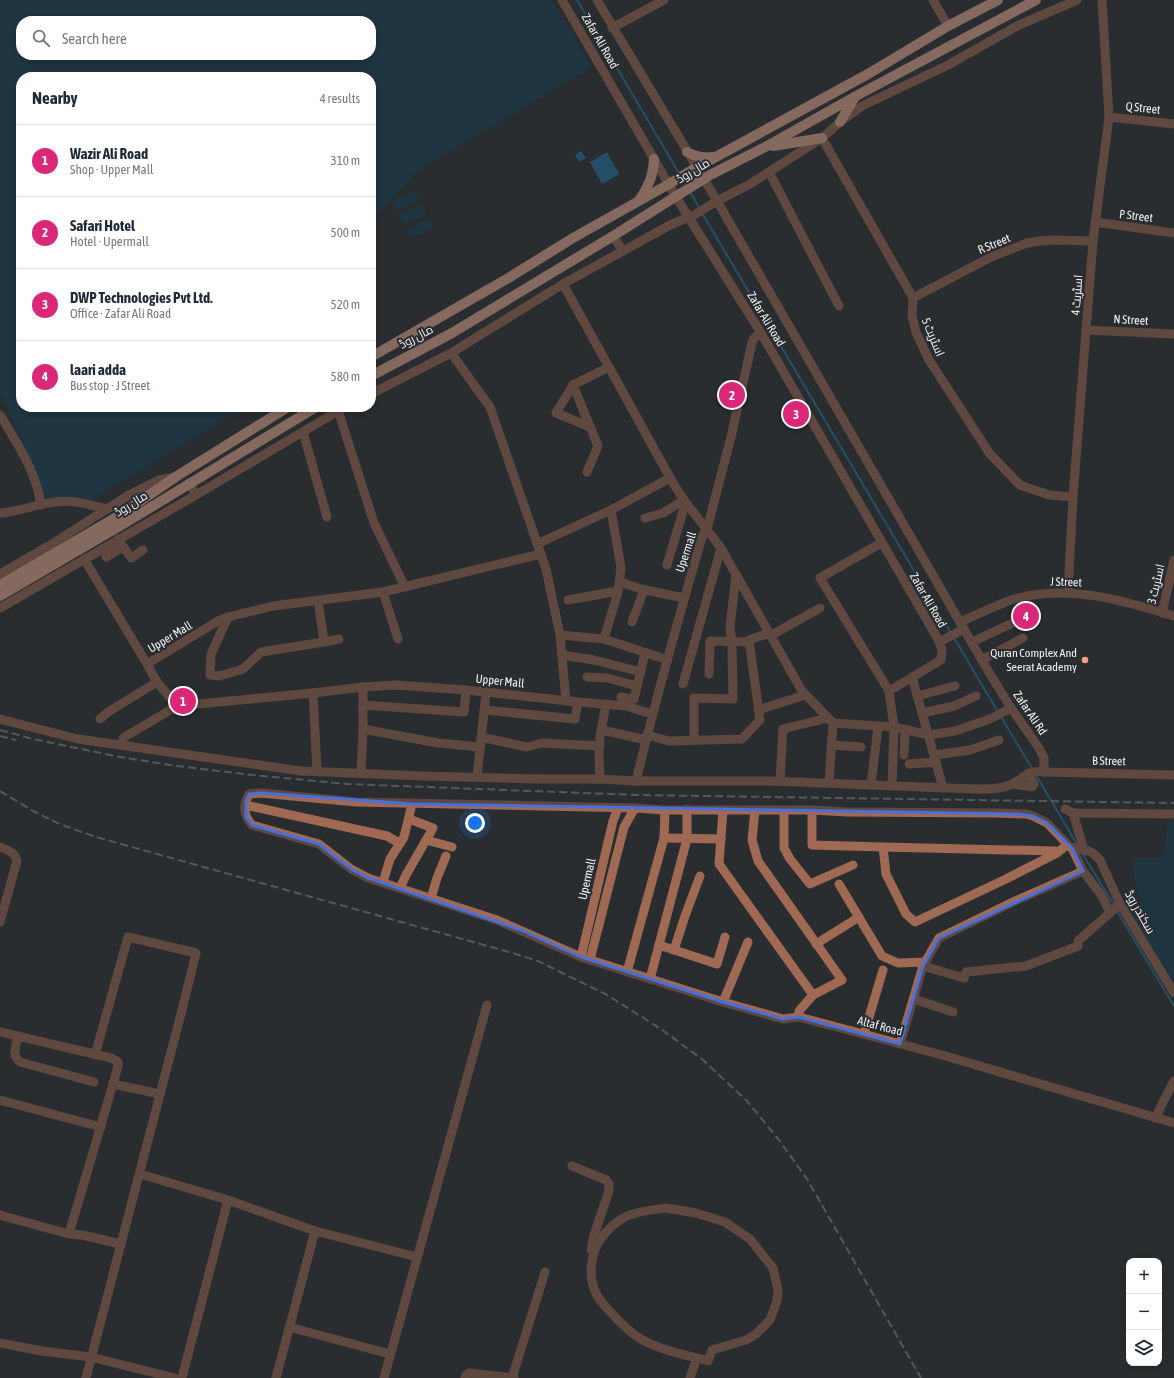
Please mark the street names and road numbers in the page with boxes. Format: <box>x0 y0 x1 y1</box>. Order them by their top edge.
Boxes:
street label: Zafar Ali Road <box>579 11 621 71</box>
street label: Q Street <box>1125 99 1162 117</box>
street label: مال روڈ <box>674 156 712 186</box>
street label: P Street <box>1118 207 1154 225</box>
street label: R Street <box>976 231 1013 257</box>
street label: اسٹریٹ 4 <box>1069 274 1085 316</box>
street label: Zafar Ali Road <box>744 289 788 349</box>
street label: N Street <box>1113 312 1149 328</box>
street label: اسٹریٹ 5 <box>919 316 947 358</box>
street label: مال روڈ <box>397 322 435 352</box>
street label: مال روڈ <box>112 488 150 520</box>
street label: Upermall <box>673 529 699 574</box>
street label: اسٹریٹ 3 <box>1145 563 1167 605</box>
street label: Zafar Ali Road <box>907 570 949 630</box>
street label: J Street <box>1050 574 1083 590</box>
street label: Upper Mall <box>145 618 195 656</box>
street label: Upper Mall <box>475 671 526 691</box>
street label: Zafar Ali Rd <box>1010 688 1050 738</box>
street label: B Street <box>1092 754 1126 768</box>
street label: Upermall <box>575 856 599 901</box>
street label: سکندر روڈ <box>1122 888 1158 936</box>
street label: Altaf Road <box>856 1013 904 1039</box>

